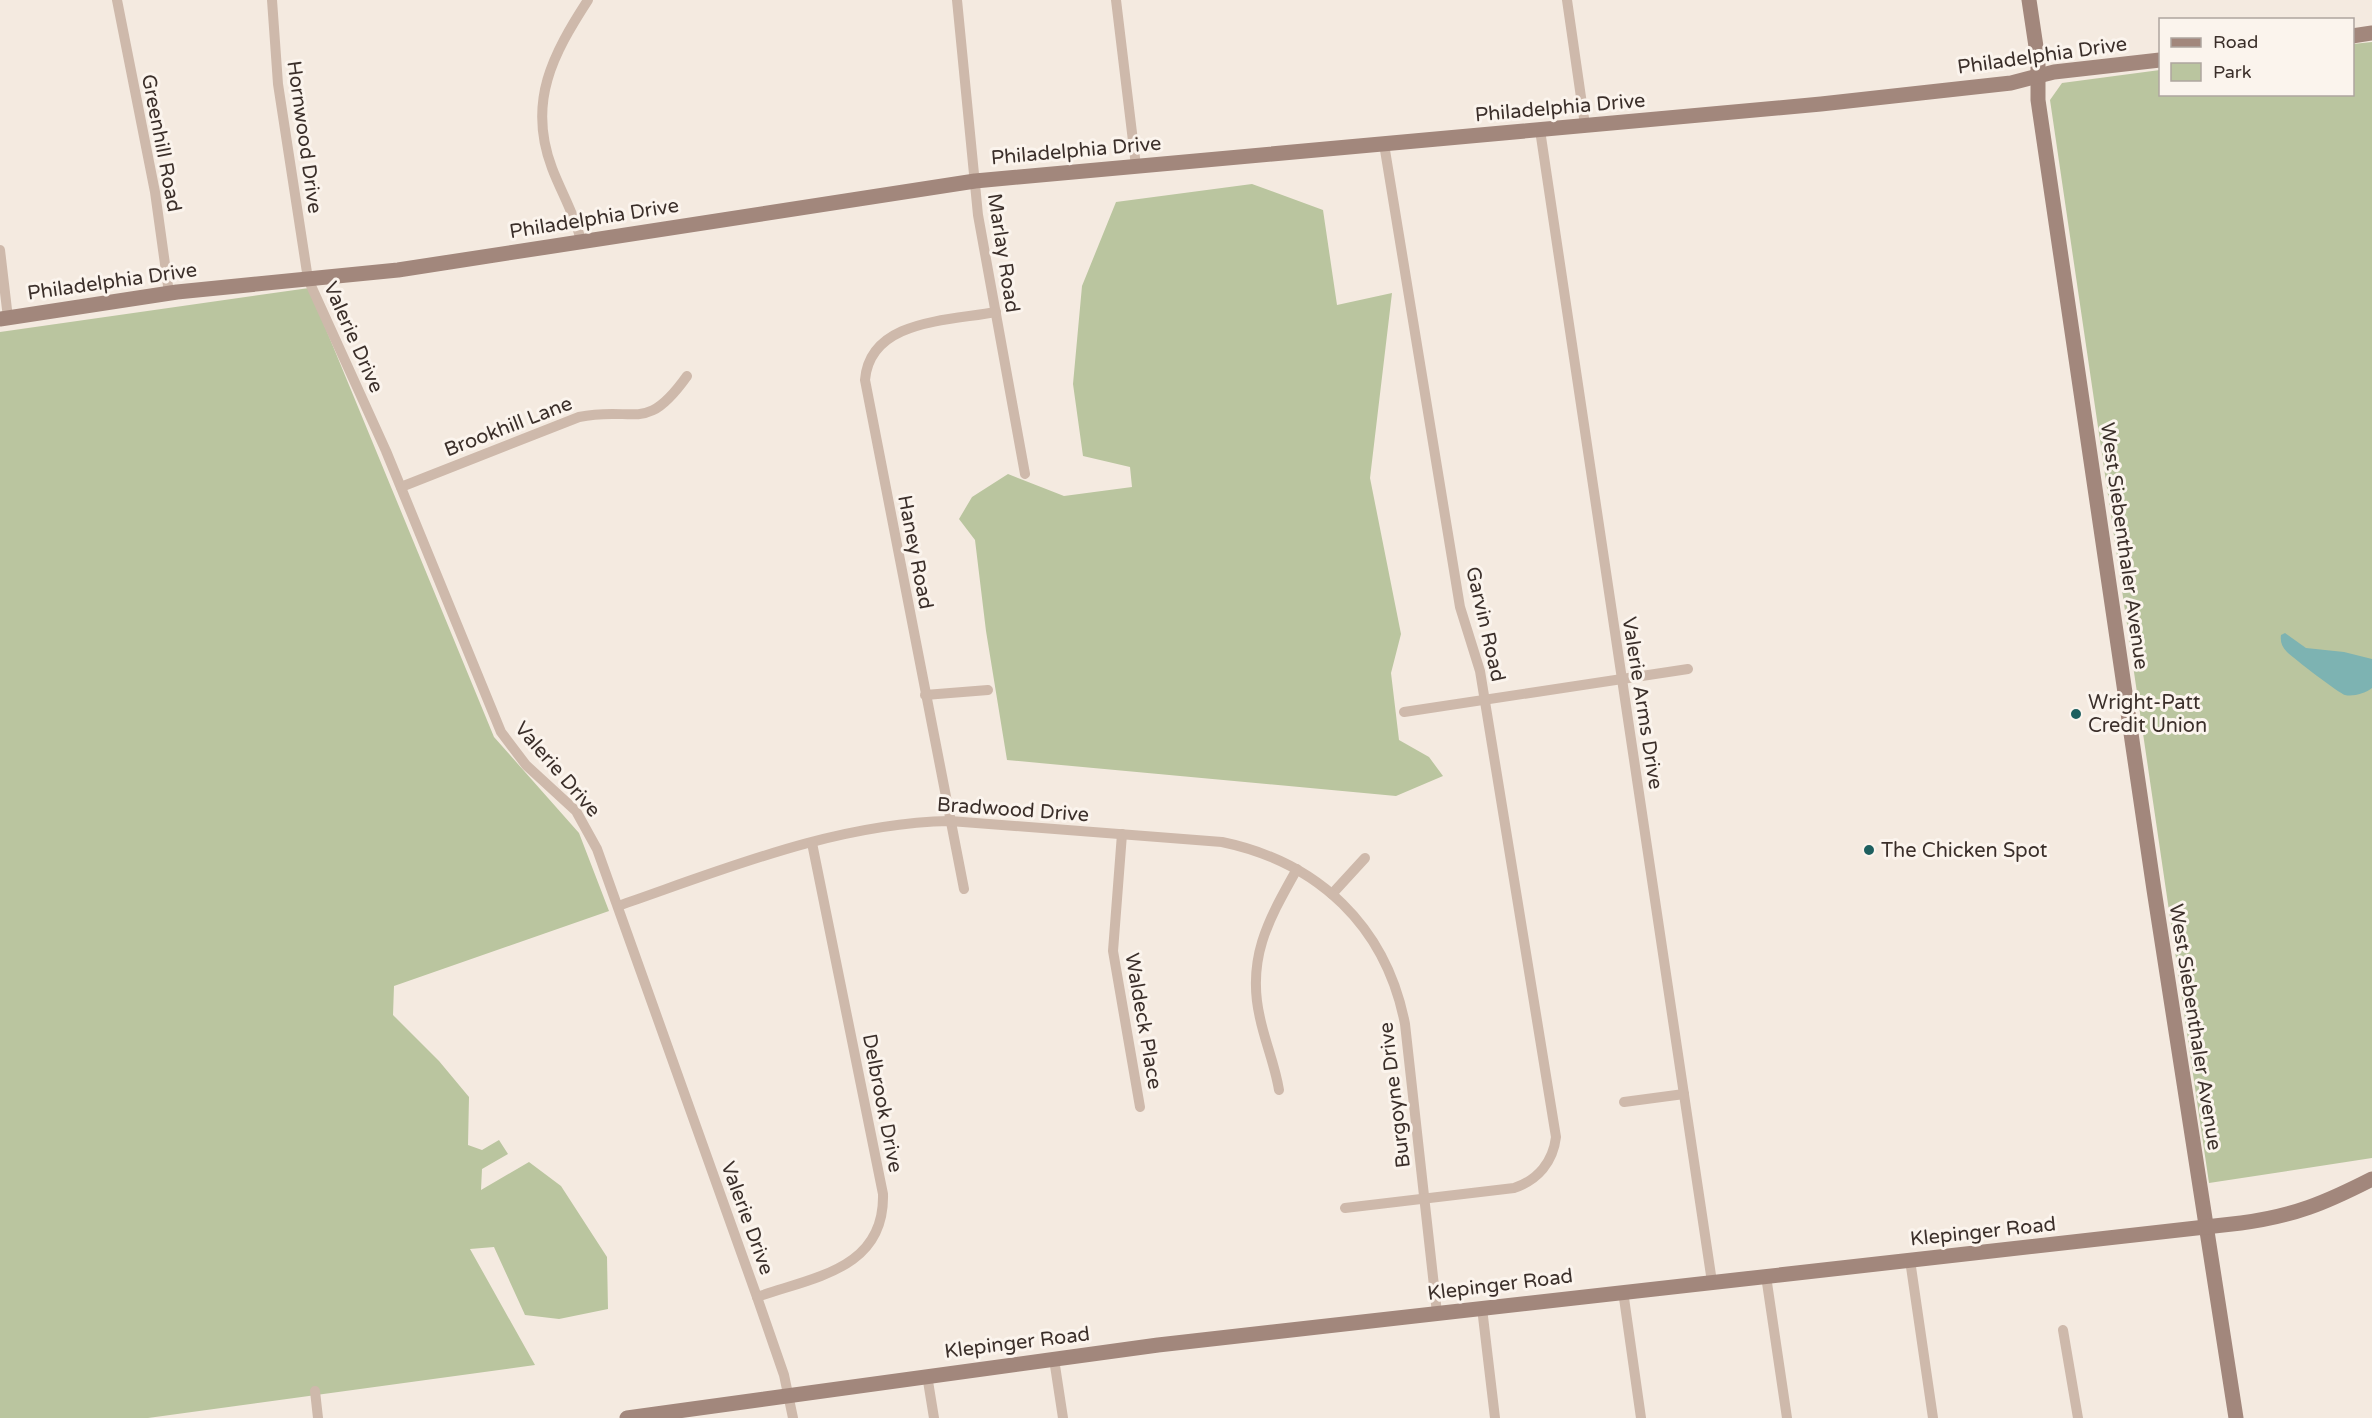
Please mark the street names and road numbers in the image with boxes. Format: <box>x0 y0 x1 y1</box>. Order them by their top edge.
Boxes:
street label: Philadelphia Drive <box>1956 32 2129 80</box>
street label: Hornwood Drive <box>281 59 327 215</box>
street label: Greenhill Road <box>136 72 186 214</box>
street label: Philadelphia Drive <box>1474 89 1646 127</box>
street label: Philadelphia Drive <box>990 132 1162 170</box>
street label: Marlay Road <box>982 192 1024 315</box>
street label: Philadelphia Drive <box>508 194 681 244</box>
street label: Philadelphia Drive <box>26 258 199 306</box>
street label: Valerie Drive <box>318 278 388 397</box>
street label: Brookhill Lane <box>441 392 576 462</box>
street label: West Siebenthaler Avenue <box>2095 421 2153 671</box>
street label: Haney Road <box>892 493 938 611</box>
street label: Garvin Road <box>1460 564 1510 684</box>
street label: Valerie Arms Drive <box>1617 615 1668 791</box>
street label: Valerie Drive <box>509 717 605 822</box>
street label: Bradwood Drive <box>936 793 1090 827</box>
street label: West Siebenthaler Avenue <box>2164 902 2226 1152</box>
street label: Waldeck Place <box>1119 951 1167 1091</box>
street label: Burgoyne Drive <box>1374 1021 1416 1169</box>
street label: Delbrook Drive <box>857 1032 907 1174</box>
street label: Valerie Drive <box>715 1158 779 1278</box>
street label: Klepinger Road <box>1909 1212 2057 1252</box>
street label: Klepinger Road <box>1426 1264 1574 1306</box>
street label: Klepinger Road <box>943 1322 1091 1364</box>

